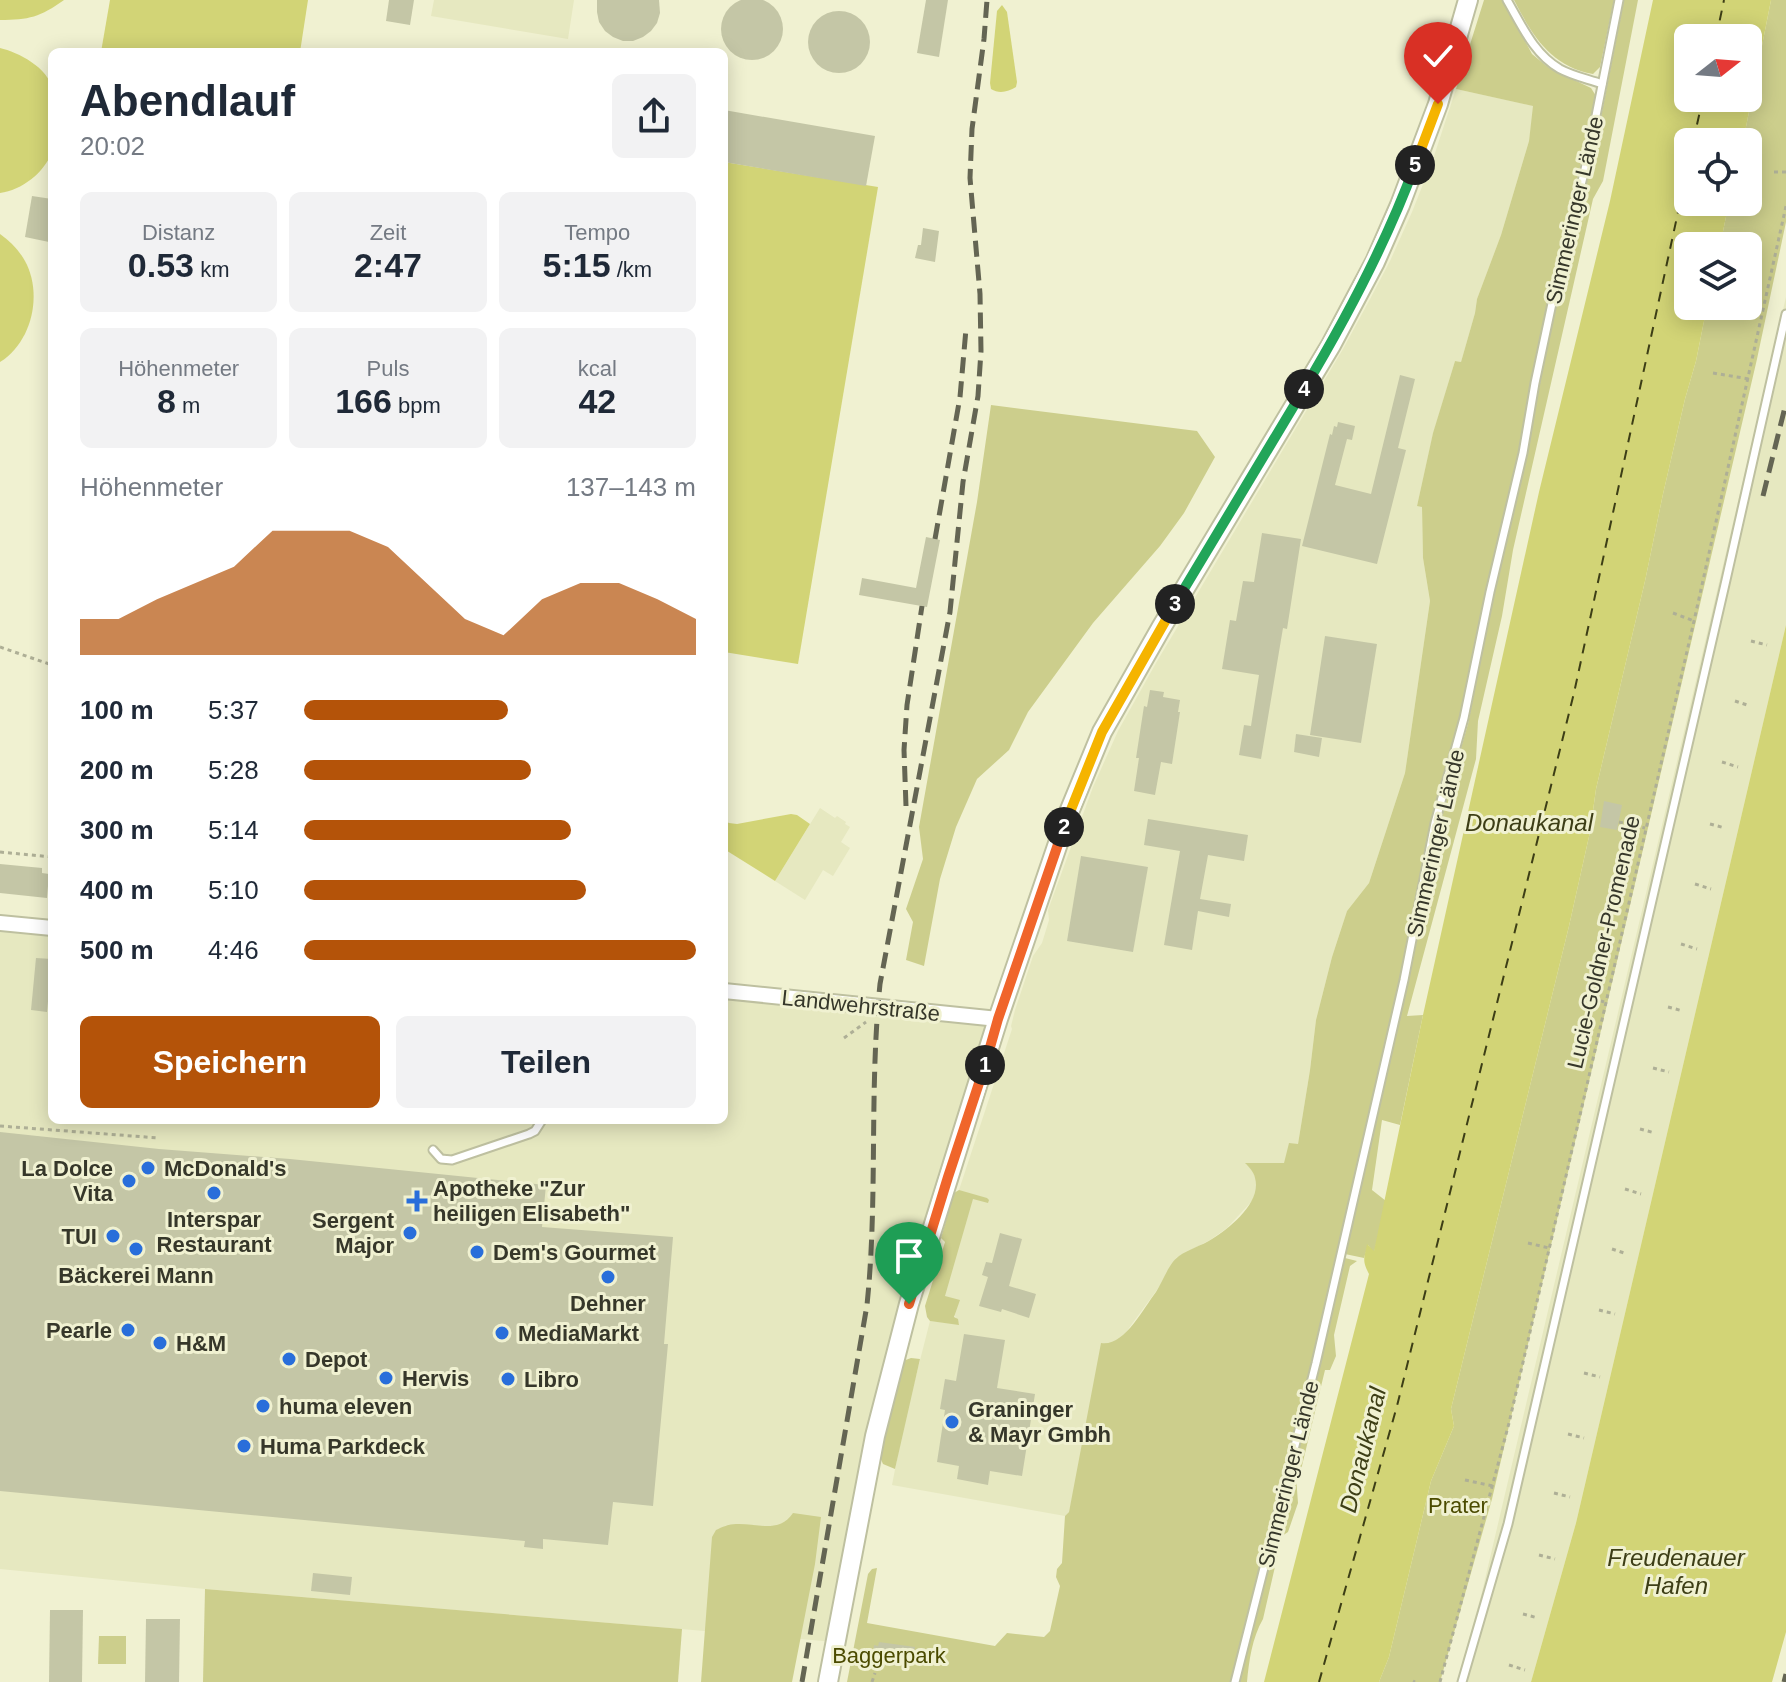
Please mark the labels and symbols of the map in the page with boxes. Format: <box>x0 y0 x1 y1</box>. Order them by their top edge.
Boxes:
pin <box>1404 22 1472 104</box>
north arrow <box>1674 24 1762 112</box>
street label: Simmeringer Lände <box>1541 114 1608 306</box>
pin: 5 <box>1395 145 1435 185</box>
pin: 4 <box>1284 369 1324 409</box>
pin: 3 <box>1155 584 1195 624</box>
street label: Simmeringer Lände <box>1402 747 1469 939</box>
pin: 2 <box>1044 807 1084 847</box>
water label: Donaukanal <box>1465 809 1594 836</box>
street label: Lucie-Goldner-Promenade <box>1562 813 1645 1071</box>
street label: Landwehrstraße <box>781 985 941 1026</box>
pin: 1 <box>965 1045 1005 1085</box>
place label: La Dolce Vita <box>21 1156 114 1206</box>
place label: McDonald's <box>164 1156 287 1181</box>
marker: McDonald's <box>139 1159 157 1177</box>
marker: La Dolce Vita <box>120 1172 138 1190</box>
place label: Apotheke "Zur heiligen Elisabeth" <box>433 1176 630 1226</box>
marker: Interspar Restaurant <box>205 1184 223 1202</box>
marker: Apotheke "Zur heiligen Elisabeth" <box>408 1192 426 1210</box>
place label: Interspar Restaurant <box>157 1207 272 1257</box>
place label: Sergent Major <box>312 1208 395 1258</box>
pin <box>875 1222 943 1304</box>
place label: TUI <box>62 1224 97 1249</box>
marker: Sergent Major <box>401 1224 419 1242</box>
marker: TUI <box>104 1227 122 1245</box>
marker: Bäckerei Mann <box>127 1240 145 1258</box>
place label: Dem's Gourmet <box>493 1240 657 1265</box>
marker: Dem's Gourmet <box>468 1243 486 1261</box>
place label: Bäckerei Mann <box>58 1263 214 1288</box>
marker: Dehner <box>599 1268 617 1286</box>
place label: Dehner <box>570 1291 646 1316</box>
place label: Pearle <box>46 1318 112 1343</box>
marker: Pearle <box>119 1321 137 1339</box>
place label: MediaMarkt <box>518 1321 640 1346</box>
marker: MediaMarkt <box>493 1324 511 1342</box>
place label: H&M <box>176 1331 226 1356</box>
marker: H&M <box>151 1334 169 1352</box>
place label: Depot <box>305 1347 368 1372</box>
marker: Depot <box>280 1350 298 1368</box>
place label: Hervis <box>402 1366 469 1391</box>
place label: Libro <box>524 1367 579 1392</box>
marker: Hervis <box>377 1369 395 1387</box>
marker: Libro <box>499 1370 517 1388</box>
street label: Simmeringer Lände <box>1253 1378 1324 1570</box>
water label: Donaukanal <box>1334 1384 1391 1515</box>
place label: huma eleven <box>279 1394 412 1419</box>
marker: huma eleven <box>254 1397 272 1415</box>
place label: Graninger & Mayr Gmbh <box>968 1397 1111 1447</box>
marker: Graninger & Mayr Gmbh <box>943 1413 961 1431</box>
place label: Huma Parkdeck <box>260 1434 426 1459</box>
marker: Huma Parkdeck <box>235 1437 253 1455</box>
park label: Prater <box>1428 1493 1488 1518</box>
water label: Freudenauer Hafen <box>1607 1544 1746 1599</box>
park label: Baggerpark <box>832 1643 947 1668</box>

